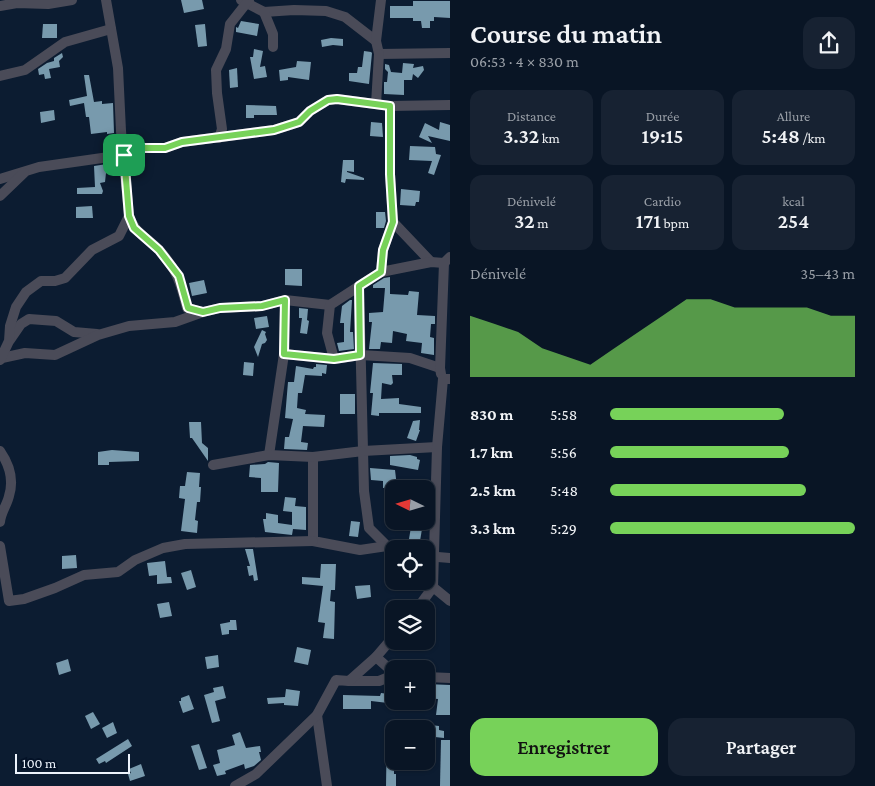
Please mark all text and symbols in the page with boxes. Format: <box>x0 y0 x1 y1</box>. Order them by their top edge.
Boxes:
button: share <box>803 17 855 69</box>
text: Course du matin <box>470 18 662 49</box>
text: 06:53 · 4 × 830 m <box>470 53 579 70</box>
text: Distance <box>507 108 556 124</box>
text: Durée <box>646 108 679 124</box>
text: Allure <box>777 108 810 124</box>
text: 3.32 <box>503 124 539 148</box>
text: 19:15 <box>642 124 683 148</box>
text: 5:48 <box>761 124 800 148</box>
text: km <box>539 130 560 146</box>
text: /km <box>800 130 826 146</box>
pin <box>103 134 145 176</box>
icon: arrive <box>110 141 138 169</box>
text: Dénivelé <box>507 193 556 209</box>
text: Cardio <box>644 193 681 209</box>
text: kcal <box>782 193 805 209</box>
text: 32 <box>514 209 535 233</box>
text: 171 <box>636 209 661 233</box>
text: 254 <box>778 209 809 233</box>
text: m <box>535 215 549 231</box>
text: bpm <box>661 215 689 231</box>
text: Dénivelé <box>470 265 526 282</box>
text: 35–43 m <box>801 265 855 282</box>
text: 830 m <box>470 406 513 423</box>
text: 5:58 <box>550 406 577 423</box>
text: 1.7 km <box>470 444 513 461</box>
text: 5:56 <box>550 444 577 461</box>
north arrow <box>385 480 435 530</box>
map controls <box>385 480 435 770</box>
text: 2.5 km <box>470 482 516 499</box>
text: 5:48 <box>550 482 578 499</box>
text: 3.3 km <box>470 520 515 537</box>
text: 5:29 <box>550 520 577 537</box>
button: locate <box>385 540 435 590</box>
button: layers <box>385 600 435 650</box>
button: + <box>385 660 435 710</box>
button: Enregistrer <box>470 718 658 776</box>
button: Partager <box>668 718 855 776</box>
button: − <box>385 720 435 770</box>
scale bar <box>15 751 130 774</box>
text: 100 m <box>22 755 56 771</box>

